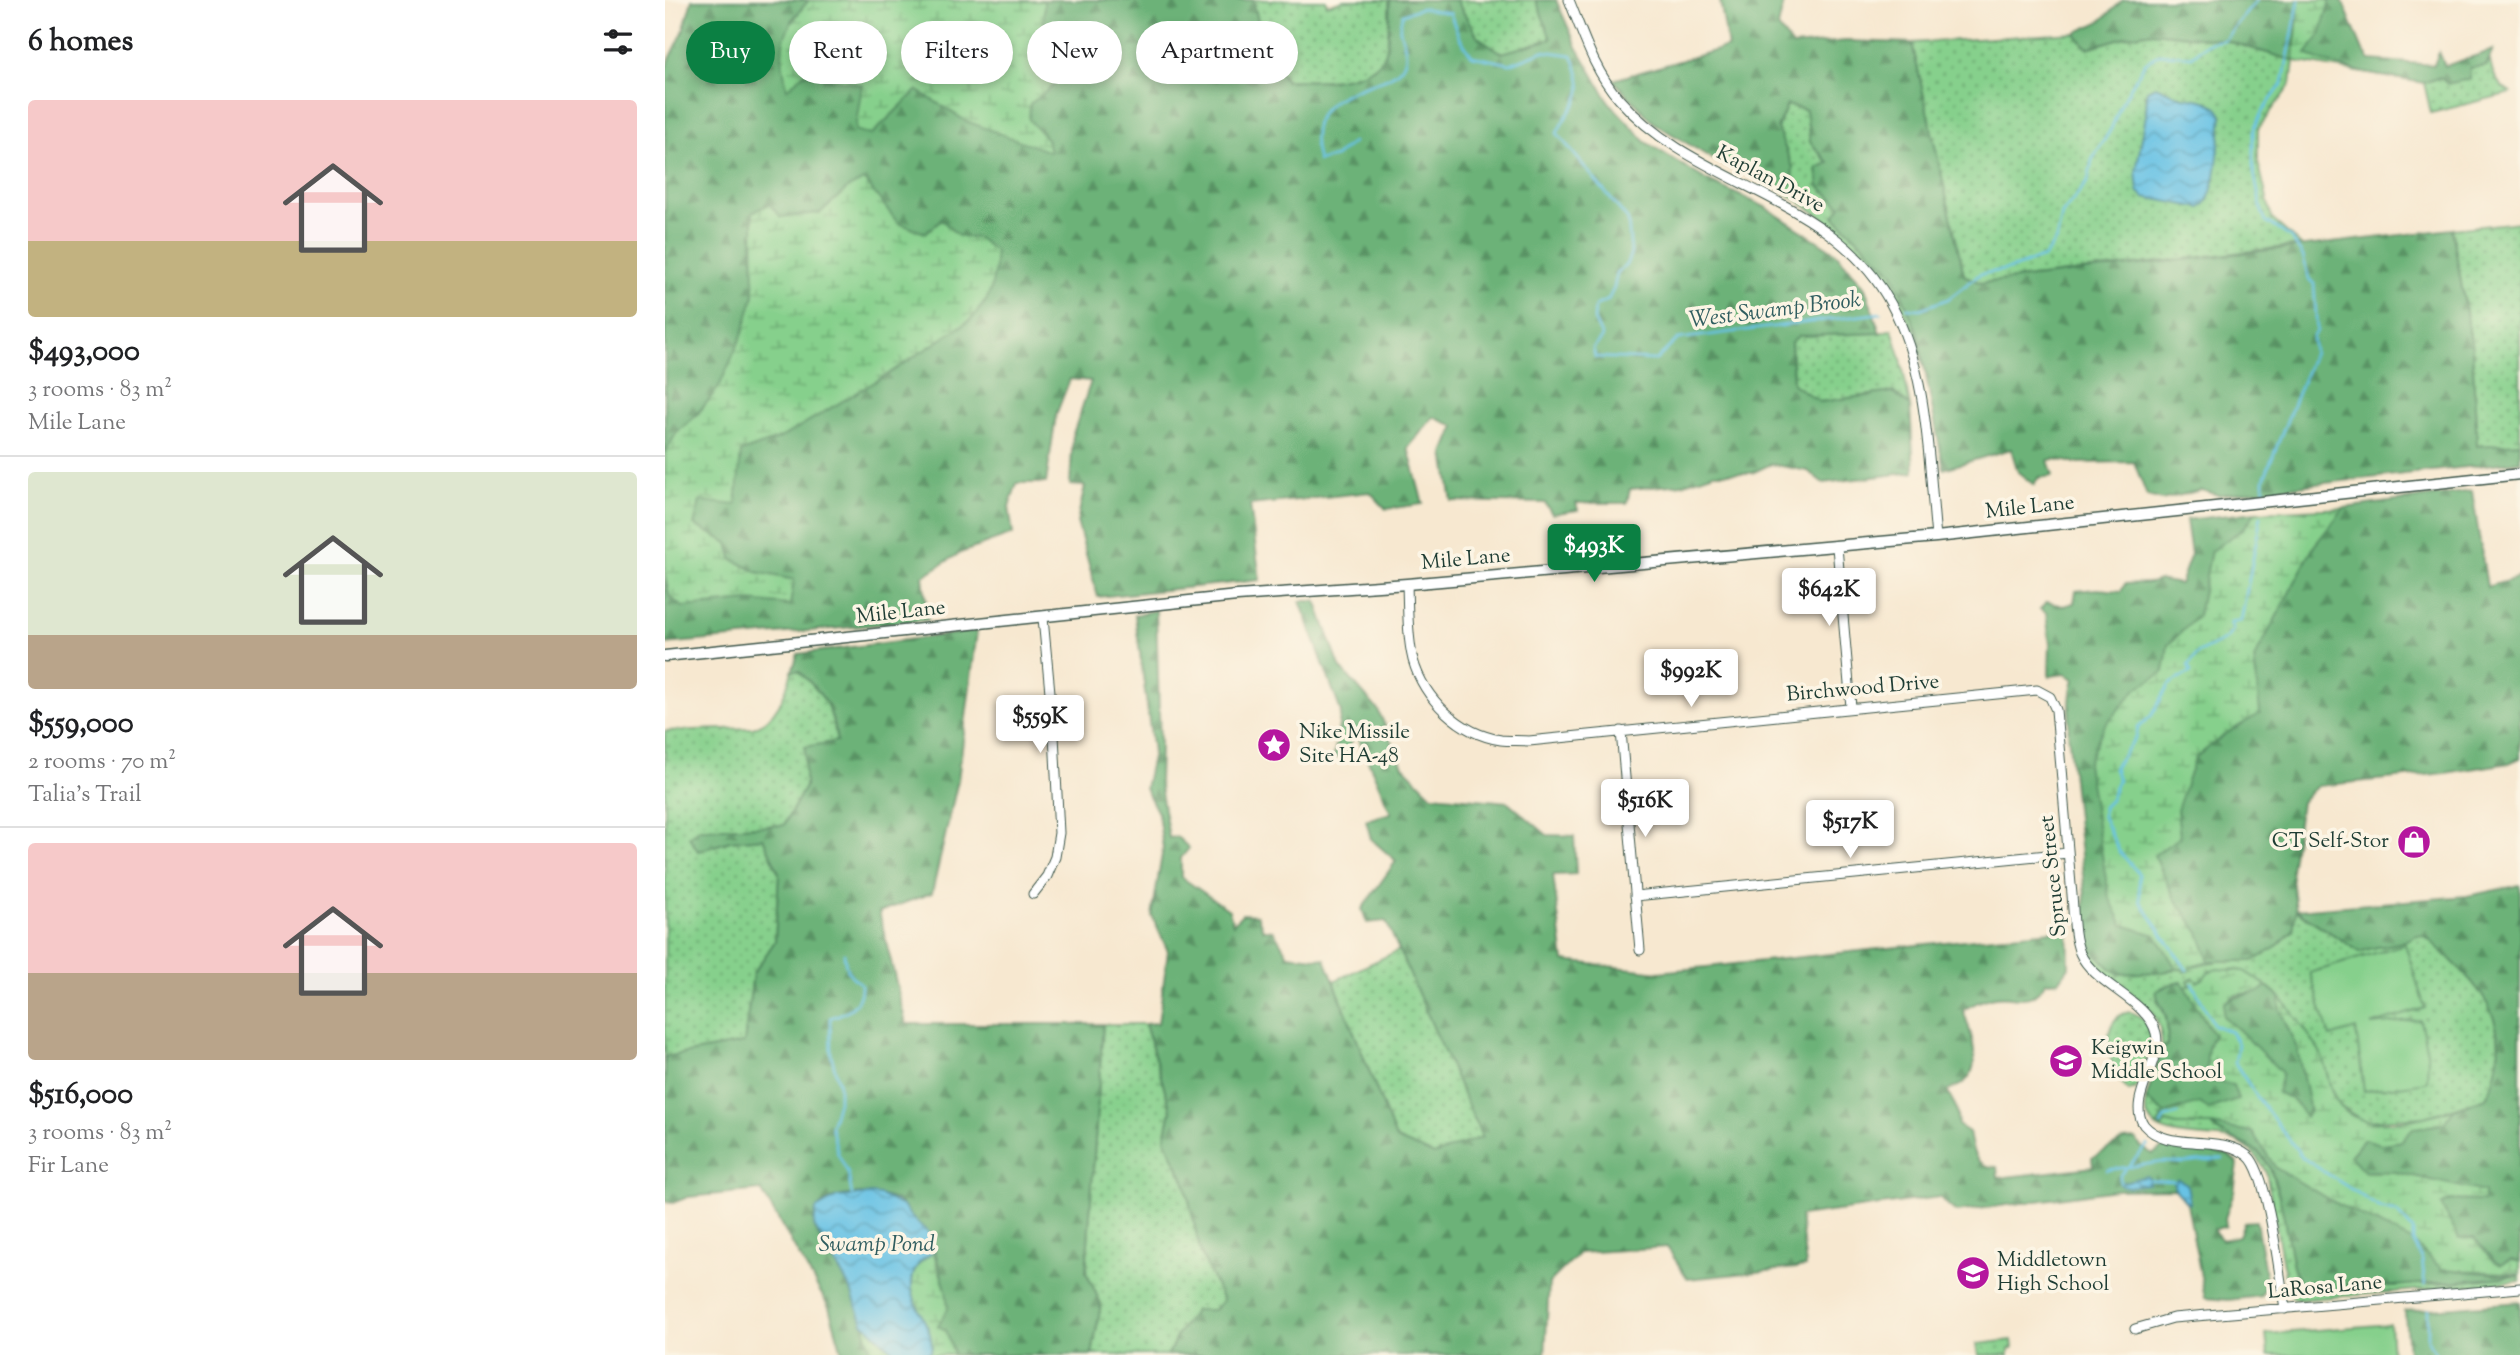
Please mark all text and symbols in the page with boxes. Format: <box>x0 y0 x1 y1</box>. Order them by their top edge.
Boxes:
text: 6 homes <box>28 21 133 64</box>
chip: Buy <box>686 21 775 84</box>
chip: Rent <box>789 21 887 84</box>
chip: Filters <box>901 21 1013 84</box>
chip: New <box>1027 21 1122 84</box>
chip: Apartment <box>1136 21 1298 84</box>
icon: filters <box>599 23 637 61</box>
street label: Kaplan Drive <box>1710 139 1830 221</box>
icon: home <box>270 145 396 271</box>
water label: West Swamp Brook <box>1687 284 1863 338</box>
text: $493,000 <box>28 331 140 374</box>
text: 3 rooms · 83 m² <box>28 374 172 407</box>
text: Mile Lane <box>28 407 126 440</box>
street label: Mile Lane <box>1984 488 2076 528</box>
icon: home <box>270 517 396 643</box>
pin: $493K <box>1545 524 1643 584</box>
text: $493K <box>1564 530 1624 563</box>
street label: Mile Lane <box>1420 541 1512 579</box>
pin: $642K <box>1780 568 1878 628</box>
text: $642K <box>1798 574 1860 607</box>
street label: Mile Lane <box>855 593 947 633</box>
pin: $992K <box>1642 650 1740 709</box>
text: $992K <box>1660 655 1722 688</box>
street label: Birchwood Drive <box>1785 667 1941 711</box>
pin: $559K <box>991 696 1089 755</box>
text: $559K <box>1012 701 1068 734</box>
text: $559,000 <box>28 703 134 746</box>
place label: Nike Missile Site HA-48 <box>1299 718 1410 772</box>
place icon: Nike Missile Site HA-48 <box>1255 726 1293 764</box>
text: 2 rooms · 70 m² <box>28 746 176 779</box>
text: Talia's Trail <box>28 779 142 812</box>
pin: $516K <box>1596 780 1694 839</box>
text: $516K <box>1617 785 1673 818</box>
pin: $517K <box>1801 800 1899 860</box>
text: $517K <box>1822 806 1878 839</box>
street label: Spruce Street <box>2033 814 2075 938</box>
shop icon: CT Self-Stor <box>2395 823 2433 861</box>
place label: CT Self-Stor <box>2272 827 2389 857</box>
icon: home <box>270 888 396 1014</box>
place label: Keigwin Middle School <box>2091 1034 2222 1088</box>
school or university icon: Keigwin Middle School <box>2047 1042 2085 1080</box>
text: $516,000 <box>28 1074 133 1117</box>
text: 3 rooms · 83 m² <box>28 1117 172 1150</box>
text: Fir Lane <box>28 1150 109 1183</box>
water label: Swamp Pond <box>819 1229 936 1262</box>
place label: Middletown High School <box>1997 1246 2109 1300</box>
school or university icon: Middletown High School <box>1954 1254 1992 1292</box>
street label: LaRosa Lane <box>2266 1268 2384 1308</box>

